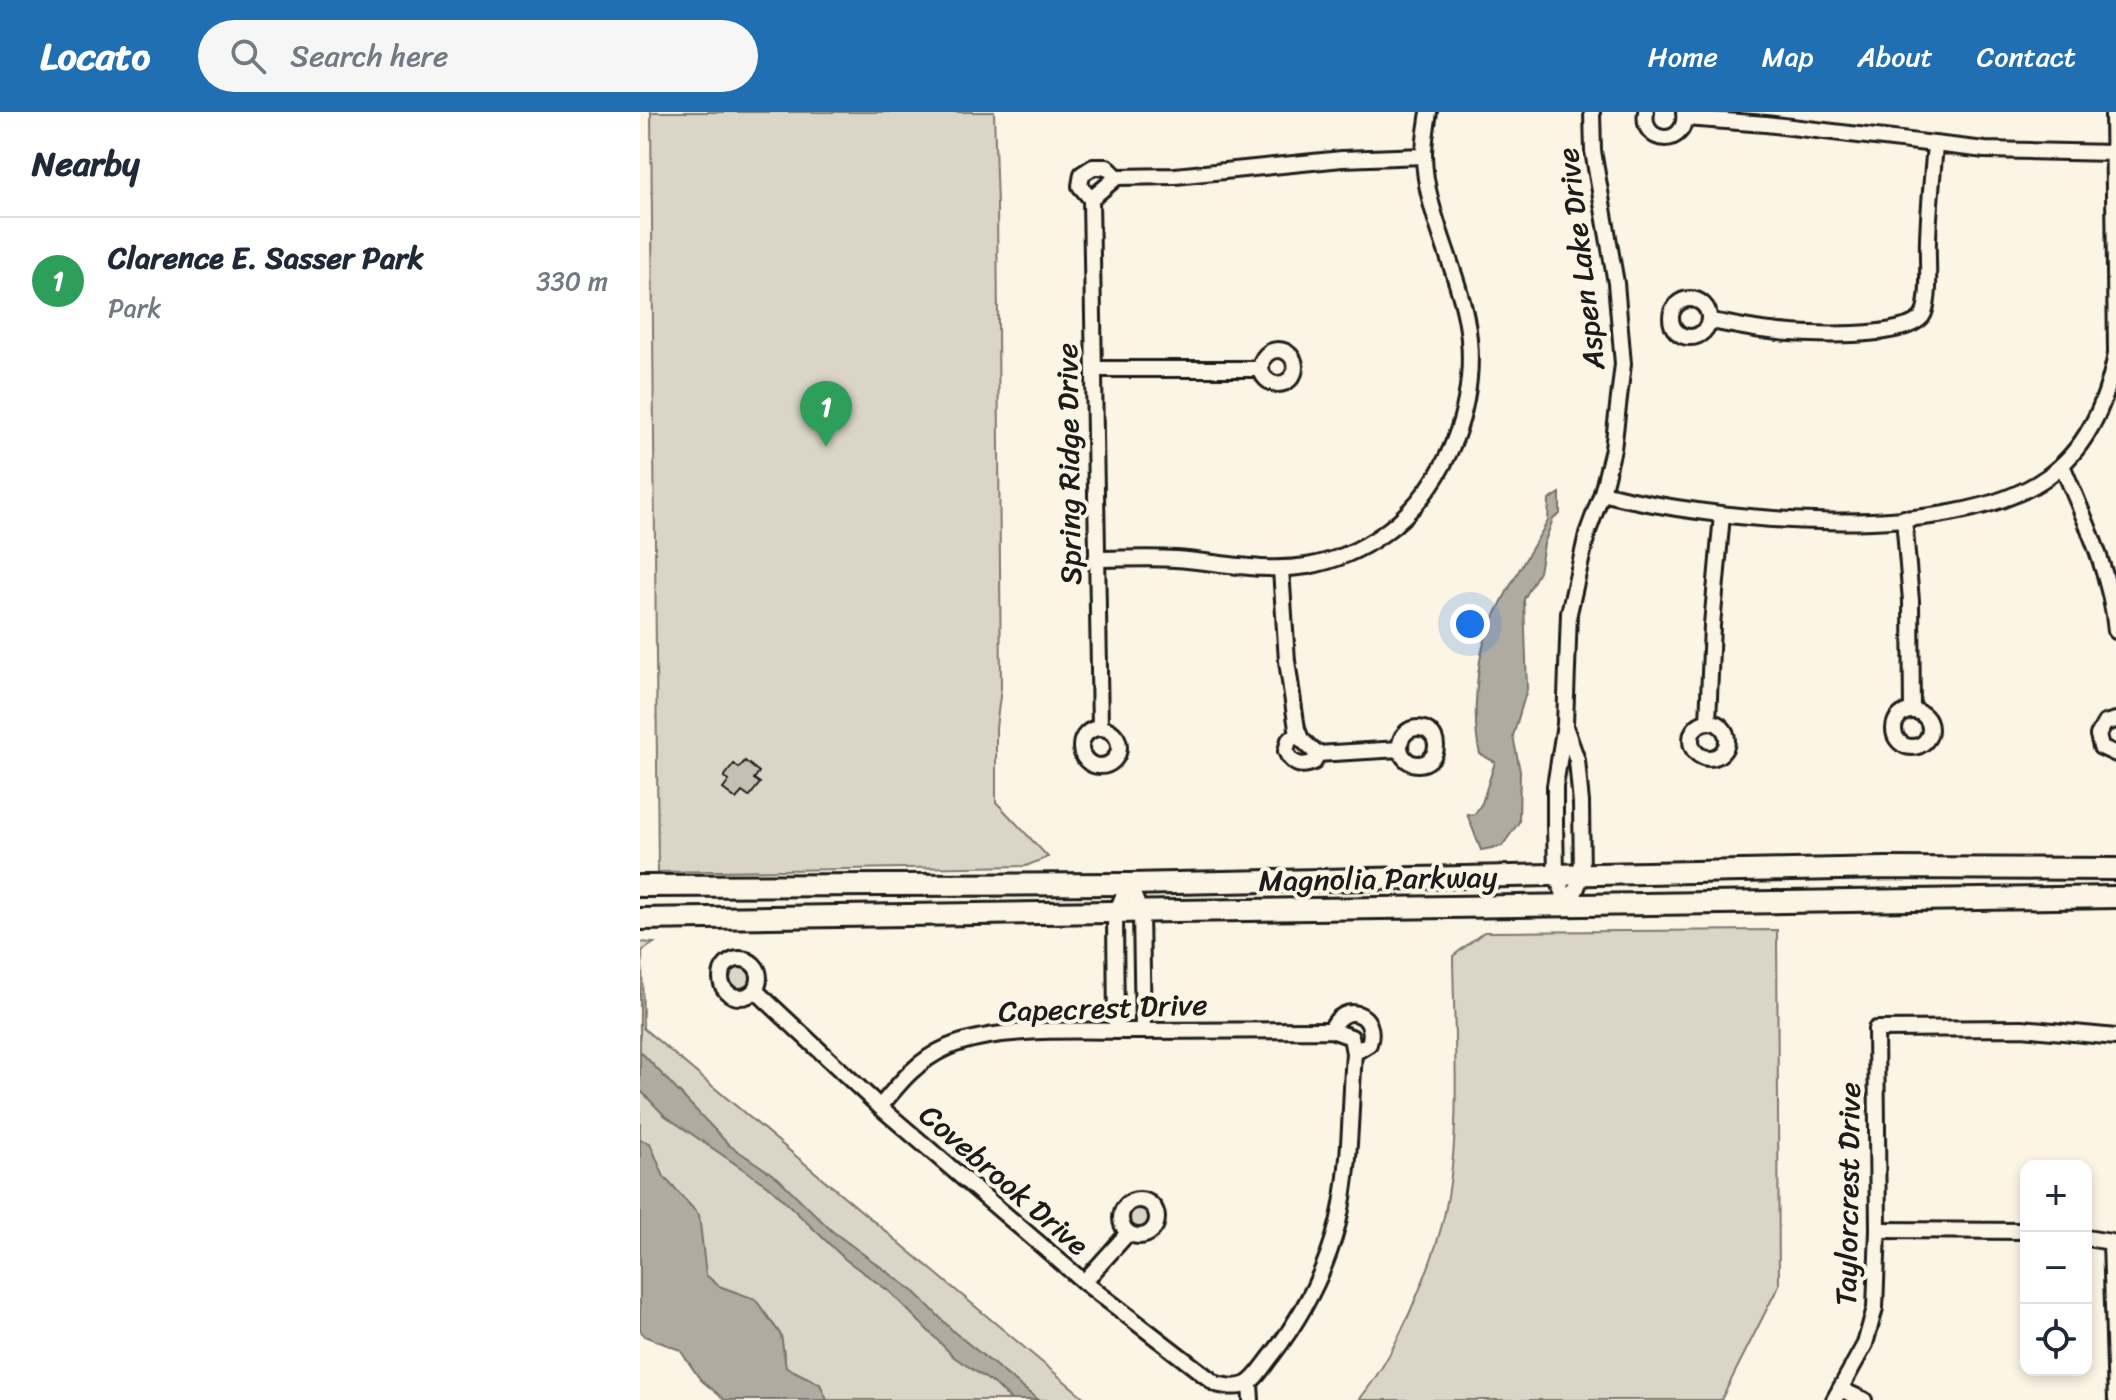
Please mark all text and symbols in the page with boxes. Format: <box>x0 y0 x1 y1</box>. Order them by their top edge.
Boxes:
search box <box>198 20 758 92</box>
text: Locato <box>40 23 150 90</box>
text: Search here <box>290 29 448 83</box>
text: Home <box>1648 32 1718 81</box>
text: Map <box>1762 32 1813 81</box>
text: About <box>1857 32 1933 81</box>
text: Contact <box>1977 32 2076 81</box>
icon: search <box>226 34 270 78</box>
text: Nearby <box>32 134 140 194</box>
street label: Aspen Lake Drive <box>1541 145 1622 374</box>
text: Clarence E. Sasser Park <box>108 231 424 285</box>
text: 1 <box>52 258 64 304</box>
text: 330 m <box>536 258 608 304</box>
text: Park <box>108 285 161 331</box>
street label: Spring Ridge Drive <box>1040 342 1098 586</box>
pin: 1 <box>800 381 852 447</box>
your location <box>1450 604 1490 644</box>
street label: Magnolia Parkway <box>1258 850 1498 908</box>
street label: Capecrest Drive <box>997 977 1209 1039</box>
street label: Taylorcrest Drive <box>1819 1082 1877 1306</box>
street label: Covebrook Drive <box>906 1090 1102 1270</box>
map controls <box>2020 1160 2092 1376</box>
button: + <box>2020 1160 2092 1232</box>
button: − <box>2020 1232 2092 1304</box>
button: locate <box>2020 1304 2092 1376</box>

